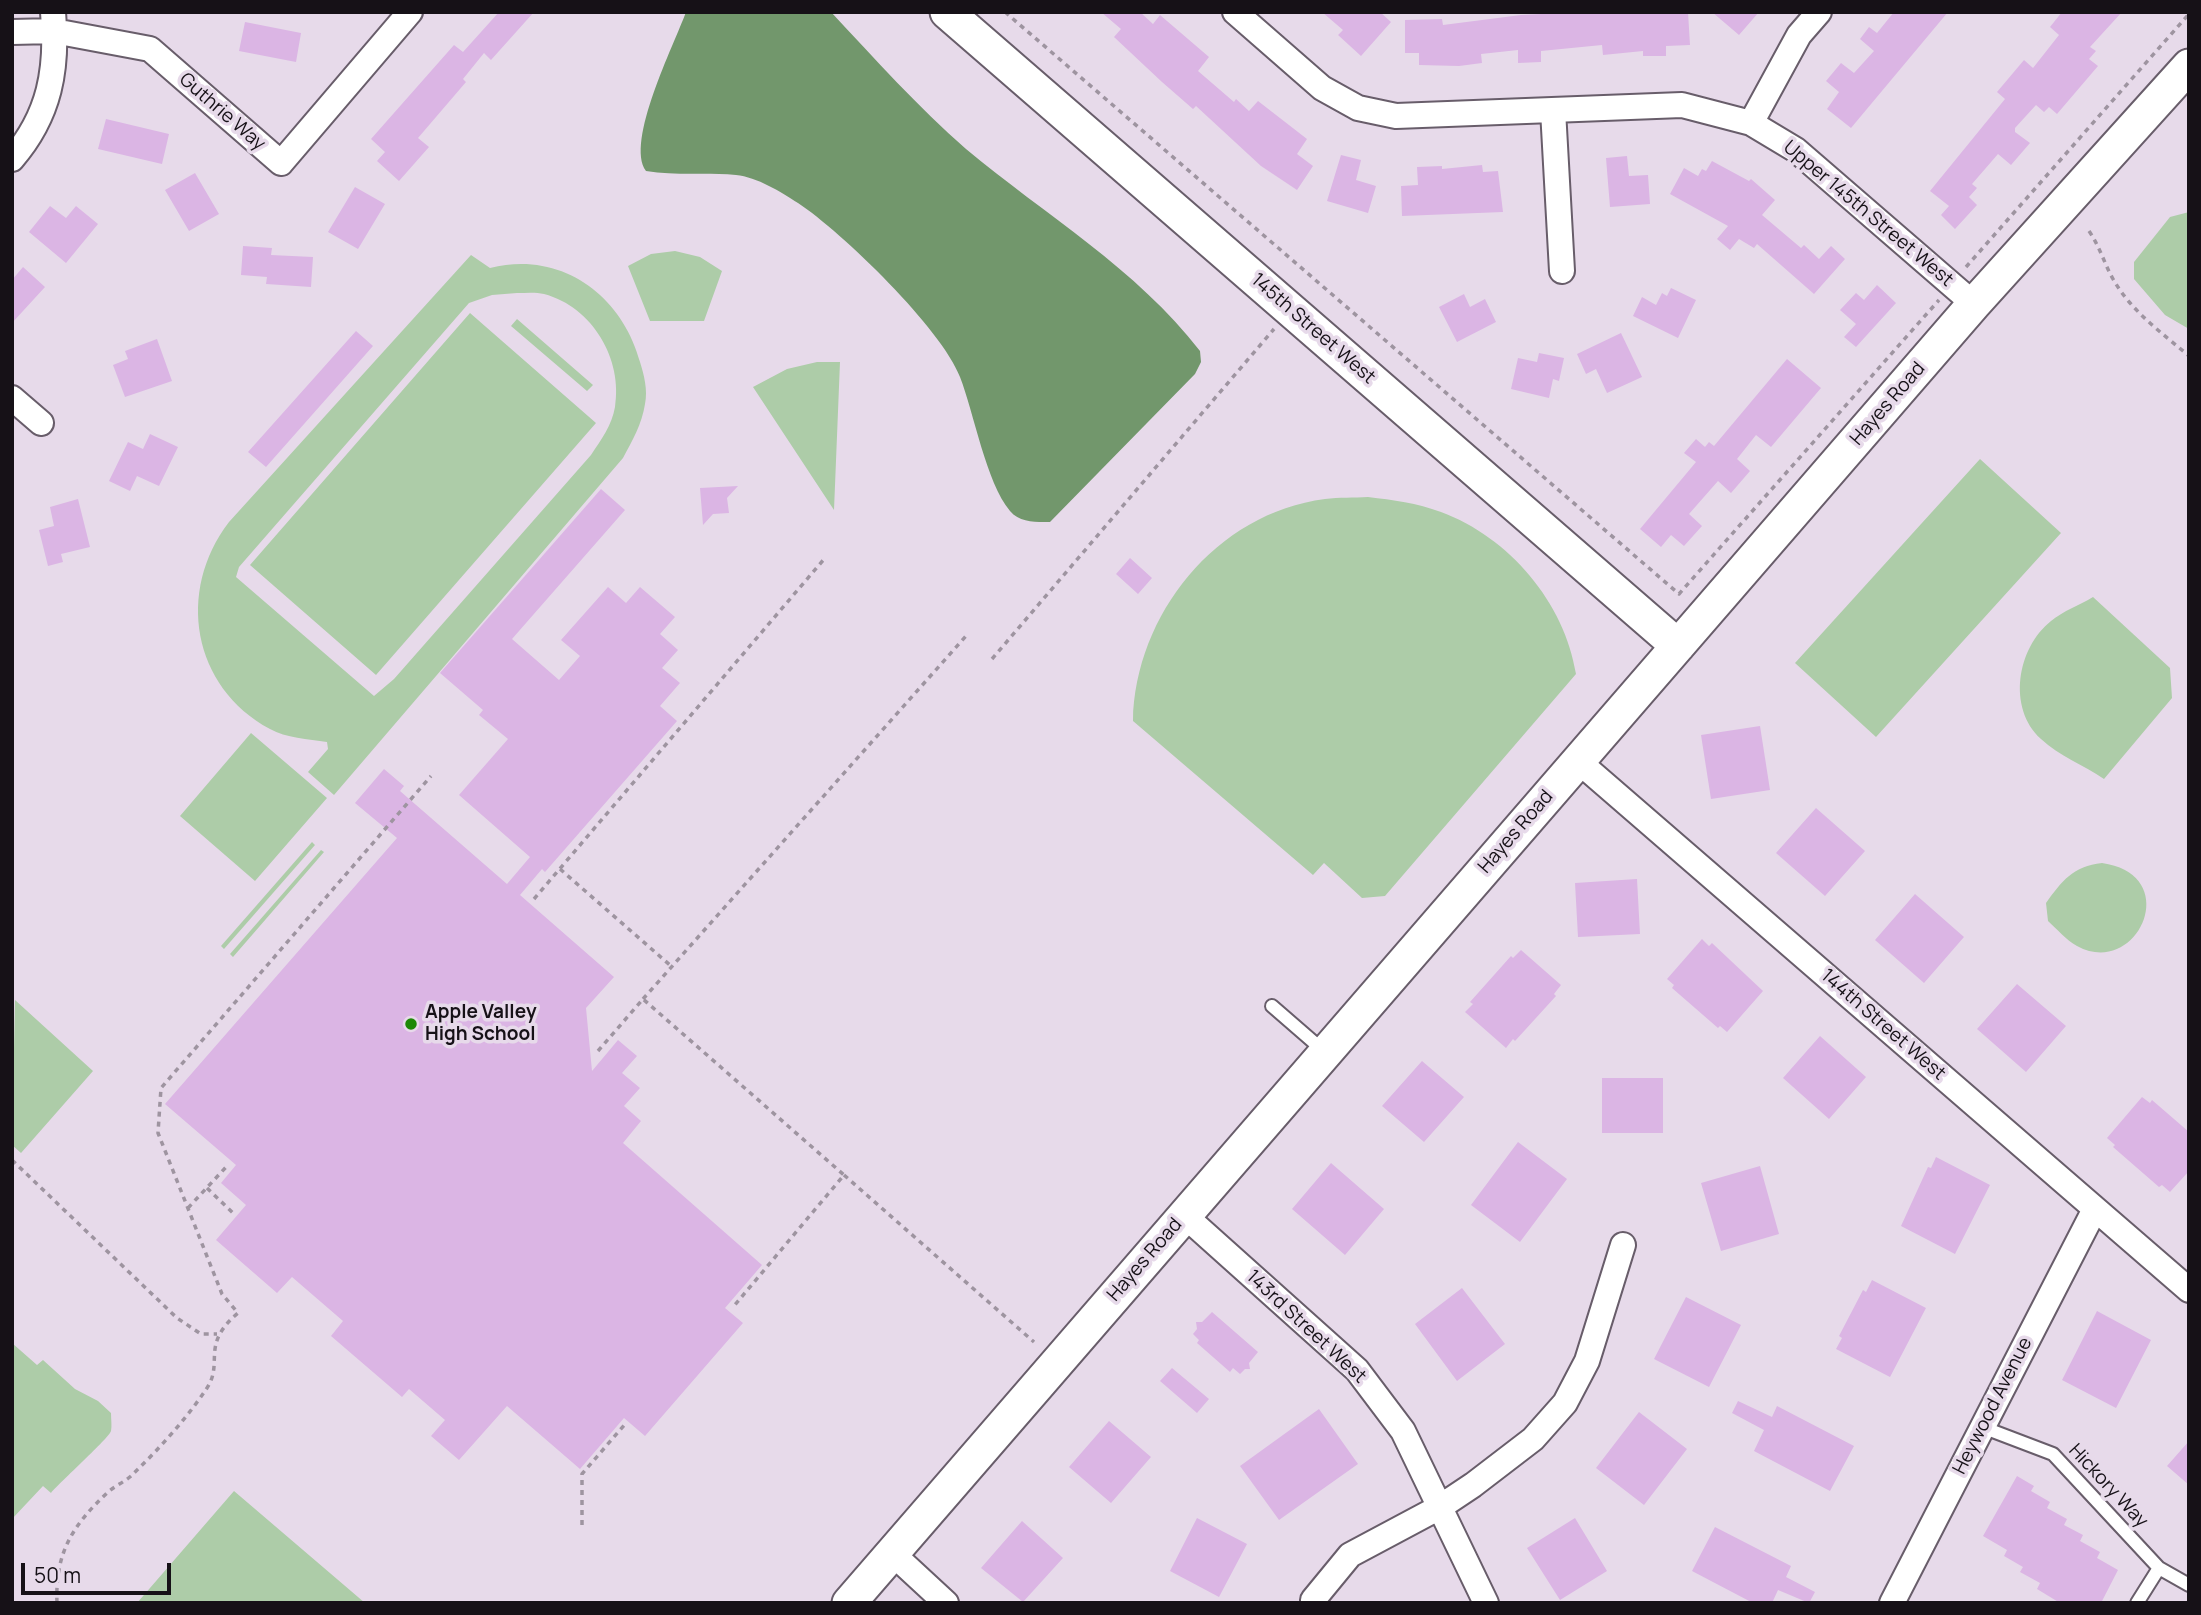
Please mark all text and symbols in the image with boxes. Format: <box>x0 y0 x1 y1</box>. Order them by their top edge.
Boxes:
street label: Guthrie Way <box>174 68 270 156</box>
street label: Upper 145th Street West <box>1778 136 1958 292</box>
street label: 145th Street West <box>1246 269 1380 389</box>
street label: Hayes Road <box>1846 358 1930 450</box>
street label: Hayes Road <box>1474 786 1558 878</box>
street label: 144th Street West <box>1816 965 1950 1085</box>
place label: Apple Valley High School <box>425 1002 537 1046</box>
marker: Apple Valley High School <box>403 1016 419 1032</box>
street label: Hayes Road <box>1103 1214 1187 1306</box>
street label: 143rd Street West <box>1241 1266 1371 1388</box>
street label: Heywood Avenue <box>1949 1334 2037 1478</box>
street label: Hickory Way <box>2064 1439 2152 1533</box>
scale bar <box>24 1548 175 1592</box>
text: 50 m <box>34 1561 81 1589</box>

